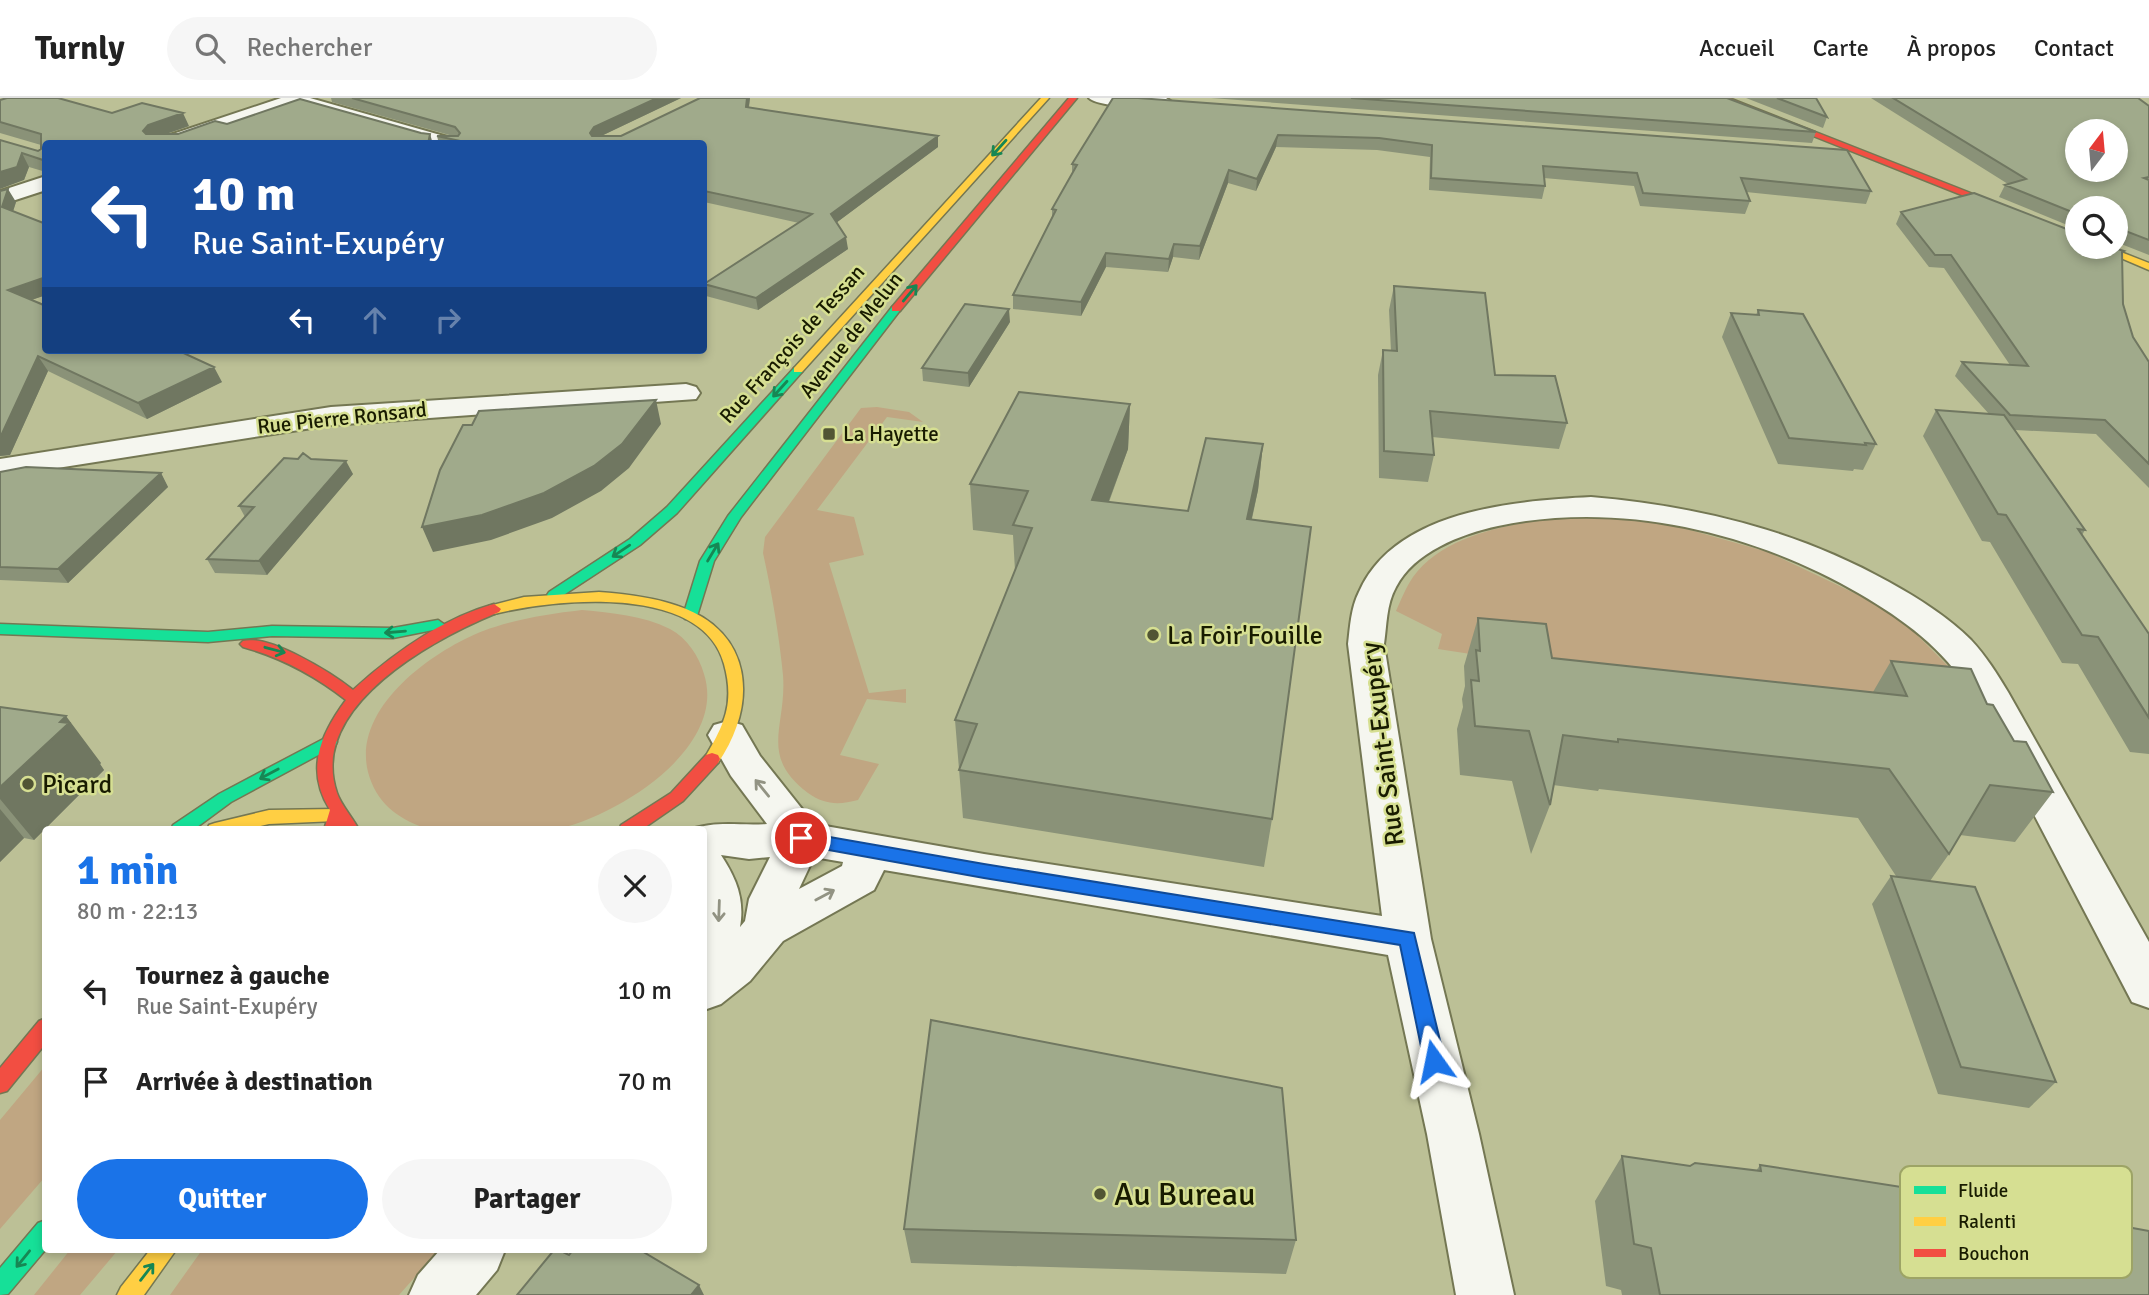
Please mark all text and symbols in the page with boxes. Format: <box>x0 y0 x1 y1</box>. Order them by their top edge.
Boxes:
search box <box>167 17 657 80</box>
text: Turnly <box>35 28 125 69</box>
icon: search <box>191 29 229 67</box>
text: Rechercher <box>247 32 372 64</box>
text: Accueil <box>1699 33 1775 63</box>
text: Carte <box>1813 33 1869 63</box>
text: À propos <box>1907 33 1996 63</box>
text: Contact <box>2034 33 2114 63</box>
north arrow <box>2065 119 2128 182</box>
map controls <box>2065 119 2128 259</box>
one-way arrow <box>991 139 1007 157</box>
text: 10 m <box>192 164 295 224</box>
icon: left <box>77 168 168 259</box>
button: search <box>2065 196 2128 259</box>
text: Rue Saint-Exupéry <box>192 224 444 263</box>
street label: Rue François de Tessan <box>714 259 870 429</box>
street label: Avenue de Melun <box>794 267 908 403</box>
one-way arrow <box>902 284 918 302</box>
icon: left <box>283 301 321 339</box>
icon: ahead <box>356 301 394 339</box>
icon: right <box>429 301 467 339</box>
one-way arrow <box>772 380 788 398</box>
street label: Rue Pierre Ronsard <box>256 396 428 440</box>
place label: La Hayette <box>843 421 939 447</box>
marker: La Hayette <box>821 426 837 442</box>
one-way arrow <box>707 542 721 562</box>
one-way arrow <box>612 544 631 558</box>
place label: La Foir'Fouille <box>1167 620 1323 652</box>
one-way arrow <box>384 625 407 638</box>
marker: La Foir'Fouille <box>1145 627 1161 643</box>
street label: Rue Saint-Exupéry <box>1355 640 1411 848</box>
one-way arrow <box>264 645 286 658</box>
one-way arrow <box>259 767 279 781</box>
place label: Picard <box>42 769 112 801</box>
marker: Picard <box>20 776 36 792</box>
one-way arrow <box>754 780 770 798</box>
pin <box>771 808 831 868</box>
icon: arrive <box>782 819 820 857</box>
text: 1 min <box>77 845 178 896</box>
button: close <box>598 849 672 923</box>
one-way arrow <box>815 888 835 902</box>
text: 80 m · 22:13 <box>77 897 198 926</box>
one-way arrow <box>712 899 725 922</box>
text: Tournez à gauche <box>136 960 330 992</box>
icon: left <box>77 972 115 1010</box>
text: 10 m <box>617 975 672 1007</box>
text: Rue Saint-Exupéry <box>136 992 317 1021</box>
position arrow <box>1397 1024 1471 1098</box>
icon: arrive <box>77 1063 115 1101</box>
text: Arrivée à destination <box>136 1066 373 1098</box>
text: 70 m <box>617 1066 672 1098</box>
button: Quitter <box>77 1159 368 1239</box>
button: Partager <box>382 1159 672 1239</box>
legend <box>1900 1166 2132 1278</box>
place label: Au Bureau <box>1114 1175 1256 1214</box>
text: Fluide <box>1958 1179 2008 1203</box>
marker: Au Bureau <box>1092 1186 1108 1202</box>
text: Ralenti <box>1958 1210 2016 1234</box>
text: Bouchon <box>1958 1242 2029 1266</box>
one-way arrow <box>15 1249 31 1267</box>
one-way arrow <box>139 1264 154 1282</box>

